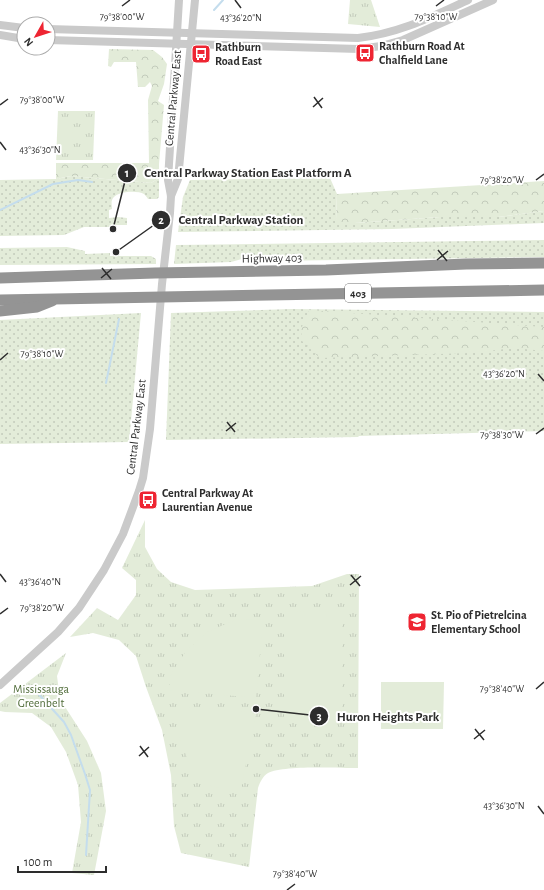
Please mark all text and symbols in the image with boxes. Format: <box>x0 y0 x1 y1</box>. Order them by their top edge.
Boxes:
text: 79°38'00"W <box>100 12 144 22</box>
text: 79°38'10"W <box>415 12 458 22</box>
text: 43°36'20"N <box>220 13 262 23</box>
north arrow <box>16 16 56 56</box>
text: N <box>22 36 35 48</box>
place label: Rathburn Road At Chalfield Lane <box>379 40 465 66</box>
place label: Rathburn Road East <box>215 41 262 67</box>
bus stop icon: Rathburn Road At Chalfield Lane <box>354 42 376 64</box>
bus stop icon: Rathburn Road East <box>190 43 212 65</box>
street label: Central Parkway East <box>163 49 184 147</box>
text: 79°38'00"W <box>20 95 64 105</box>
text: 43°36'30"N <box>19 145 61 155</box>
callout: Central Parkway Station East Platform A <box>117 160 360 185</box>
text: 1 <box>125 167 129 179</box>
text: Central Parkway Station East Platform A <box>144 167 352 180</box>
text: 79°38'20"W <box>480 175 524 185</box>
callout: Central Parkway Station <box>151 207 312 232</box>
text: 2 <box>158 214 164 226</box>
text: Central Parkway Station <box>179 214 304 227</box>
street label: Highway 403 <box>242 251 302 266</box>
road number: 403 <box>345 284 371 302</box>
text: 79°38'10"W <box>21 349 64 359</box>
text: 43°36'20"N <box>483 369 525 379</box>
street label: Central Parkway East <box>124 378 149 476</box>
text: 79°38'30"W <box>480 430 524 440</box>
place label: Central Parkway At Laurentian Avenue <box>162 487 253 513</box>
bus stop icon: Central Parkway At Laurentian Avenue <box>137 489 159 511</box>
text: 43°36'40"N <box>19 577 61 587</box>
text: 79°38'20"W <box>20 603 64 613</box>
place label: St. Pio of Pietrelcina Elementary School <box>431 609 527 636</box>
school or university icon: St. Pio of Pietrelcina Elementary School <box>406 611 428 633</box>
park label: Mississauga Greenbelt <box>13 683 69 709</box>
text: 79°38'40"W <box>480 684 524 694</box>
callout: Huron Heights Park <box>309 704 447 729</box>
text: 3 <box>316 710 322 722</box>
text: Huron Heights Park <box>337 711 440 724</box>
text: 43°36'30"N <box>483 801 525 811</box>
scale bar <box>18 848 106 874</box>
text: 100 m <box>24 856 52 868</box>
text: 79°38'40"W <box>273 869 317 879</box>

